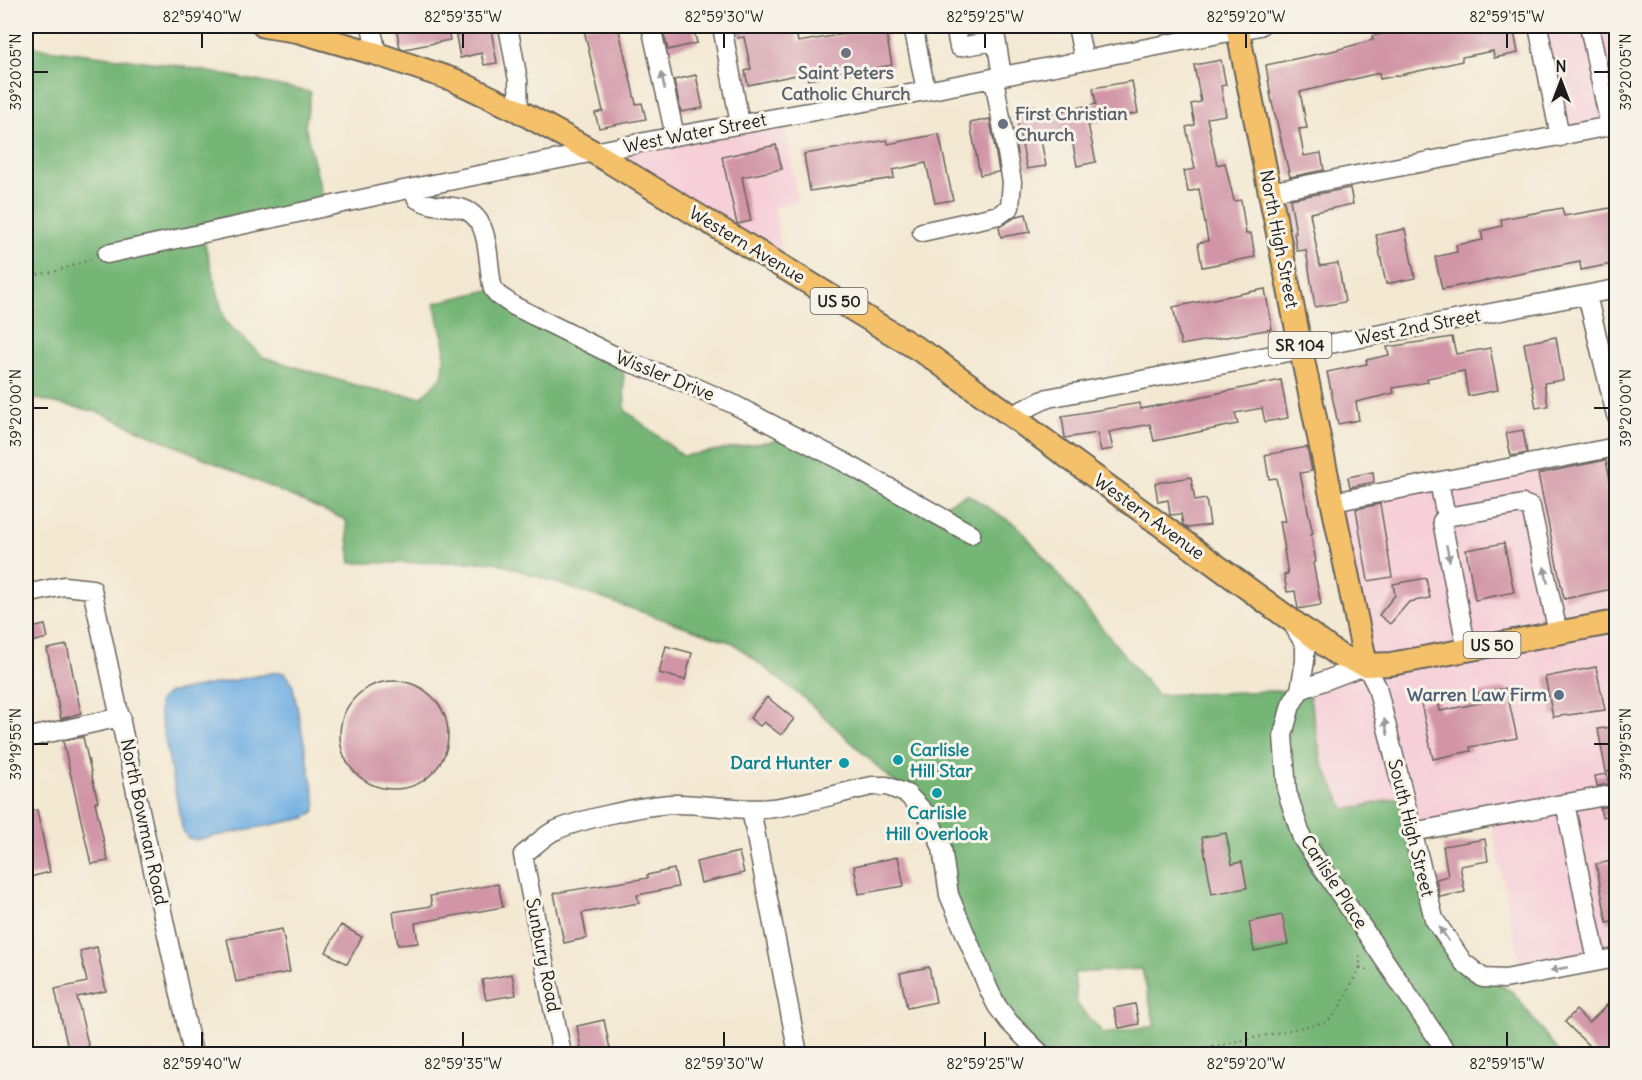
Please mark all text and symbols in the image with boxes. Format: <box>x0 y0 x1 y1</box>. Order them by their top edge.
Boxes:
text: 82°59'40"W <box>163 7 242 26</box>
text: 82°59'35"W <box>424 7 502 26</box>
text: 82°59'30"W <box>684 7 764 26</box>
text: 82°59'25"W <box>946 7 1024 26</box>
text: 82°59'20"W <box>1207 7 1286 26</box>
text: 82°59'15"W <box>1469 7 1545 26</box>
text: 39°20'05"N <box>6 33 25 111</box>
text: 39°20'05"N <box>1616 33 1635 111</box>
marker: Saint Peters Catholic Church <box>839 46 853 60</box>
north arrow <box>1531 51 1591 111</box>
text: N <box>1555 56 1567 76</box>
place label: Saint Peters Catholic Church <box>781 61 911 105</box>
one-way arrow <box>658 71 667 90</box>
place label: First Christian Church <box>1015 102 1128 146</box>
street label: West Water Street <box>621 107 768 158</box>
marker: First Christian Church <box>996 117 1010 131</box>
street label: North High Street <box>1255 168 1304 310</box>
street label: Western Avenue <box>685 201 810 288</box>
road number: US 50 <box>810 288 868 314</box>
street label: West 2nd Street <box>1353 303 1483 350</box>
road number: SR 104 <box>1268 332 1332 358</box>
street label: Wissler Drive <box>612 345 718 406</box>
text: 39°20'00"N <box>6 369 25 447</box>
text: 39°20'00"N <box>1616 369 1635 447</box>
street label: Western Avenue <box>1089 469 1209 565</box>
one-way arrow <box>1444 543 1453 562</box>
one-way arrow <box>1541 566 1550 585</box>
road number: US 50 <box>1464 632 1520 658</box>
place label: Warren Law Firm <box>1407 683 1547 706</box>
marker: Warren Law Firm <box>1552 688 1566 702</box>
text: 39°19'55"N <box>6 708 25 780</box>
text: 39°19'55"N <box>1616 708 1635 780</box>
one-way arrow <box>1381 718 1390 737</box>
street label: North Bowman Road <box>116 737 173 908</box>
place label: Carlisle Hill Star <box>910 738 973 782</box>
place label: Dard Hunter <box>730 751 833 774</box>
marker: Carlisle Hill Star <box>891 753 905 767</box>
marker: Dard Hunter <box>837 756 851 770</box>
street label: South High Street <box>1383 757 1440 899</box>
marker: Carlisle Hill Overlook <box>930 786 944 800</box>
place label: Carlisle Hill Overlook <box>886 801 988 845</box>
street label: Carlisle Place <box>1296 831 1373 933</box>
street label: Sunbury Road <box>521 896 566 1014</box>
one-way arrow <box>1438 927 1450 943</box>
one-way arrow <box>1549 965 1568 974</box>
text: 82°59'40"W <box>163 1054 242 1073</box>
text: 82°59'35"W <box>424 1054 502 1073</box>
text: 82°59'30"W <box>684 1054 764 1073</box>
text: 82°59'25"W <box>946 1054 1024 1073</box>
text: 82°59'20"W <box>1207 1054 1286 1073</box>
text: 82°59'15"W <box>1469 1054 1545 1073</box>

